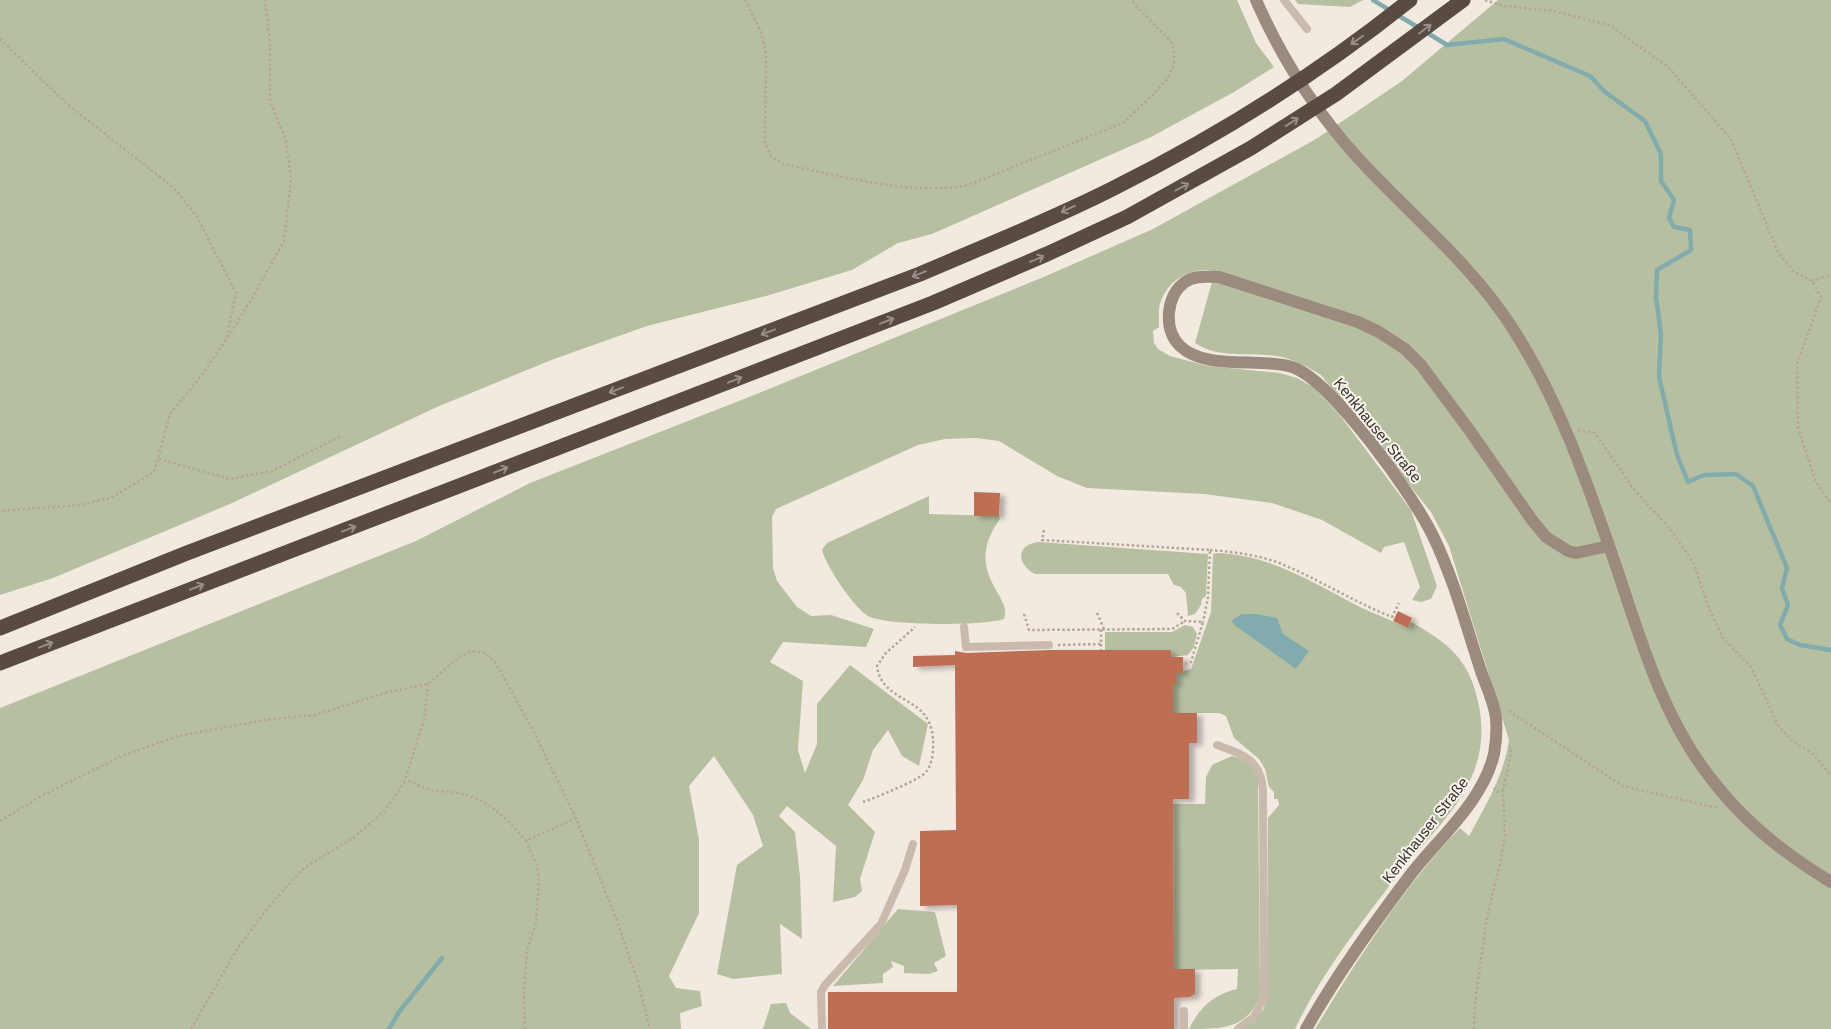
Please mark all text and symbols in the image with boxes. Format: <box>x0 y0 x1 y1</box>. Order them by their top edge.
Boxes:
one-way arrow <box>1418 24 1432 34</box>
one-way arrow <box>1350 35 1364 45</box>
one-way arrow <box>1285 117 1299 127</box>
one-way arrow <box>1175 181 1189 191</box>
one-way arrow <box>1061 205 1076 214</box>
one-way arrow <box>1029 253 1044 263</box>
one-way arrow <box>912 270 927 279</box>
one-way arrow <box>879 316 894 325</box>
one-way arrow <box>761 328 776 337</box>
street label: Kenkhauser Straße <box>1331 374 1425 486</box>
one-way arrow <box>727 375 742 384</box>
one-way arrow <box>609 386 624 395</box>
one-way arrow <box>492 465 508 474</box>
one-way arrow <box>341 523 356 533</box>
one-way arrow <box>189 582 204 591</box>
one-way arrow <box>37 640 53 649</box>
street label: Kenkhauser Straße <box>1379 774 1471 886</box>

